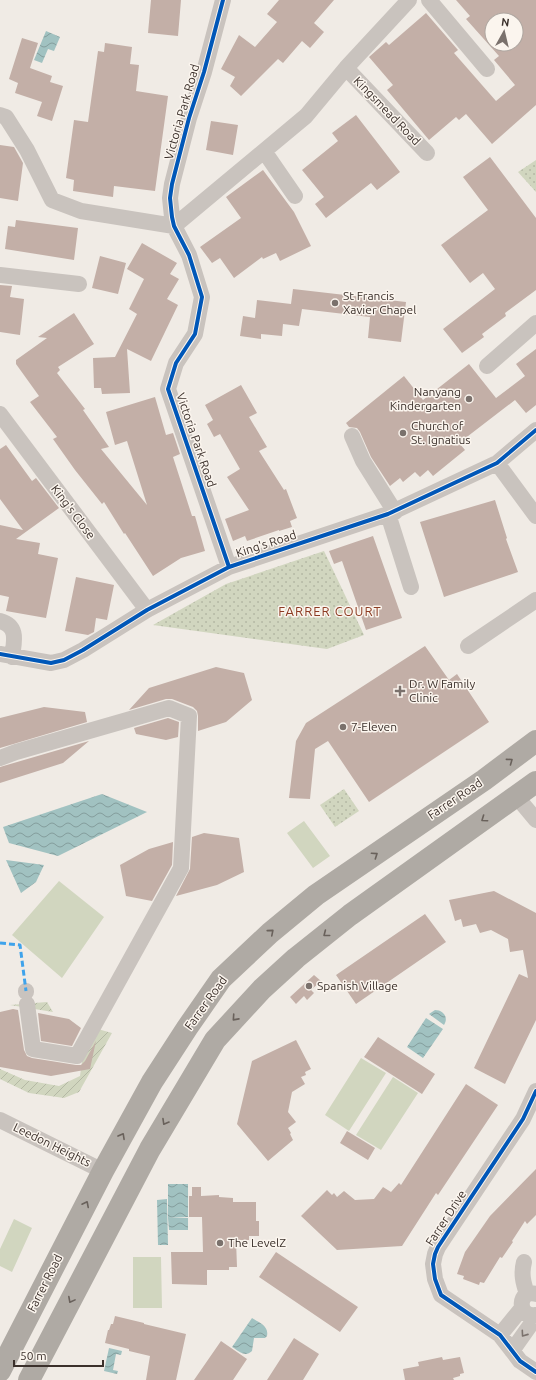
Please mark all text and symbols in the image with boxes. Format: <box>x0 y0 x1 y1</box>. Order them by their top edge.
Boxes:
north arrow <box>484 12 524 52</box>
text: N <box>500 16 510 29</box>
street label: Victoria Park Road <box>162 63 201 161</box>
street label: Kingsmead Road <box>351 74 423 148</box>
place label: St Francis Xavier Chapel <box>343 289 416 316</box>
marker: St Francis Xavier Chapel <box>330 298 340 308</box>
place label: Nanyang Kindergarten <box>390 385 461 412</box>
street label: Victoria Park Road <box>174 391 219 489</box>
marker: Nanyang Kindergarten <box>464 394 474 404</box>
place label: Church of St. Ignatius <box>411 419 471 446</box>
marker: Church of St. Ignatius <box>398 428 408 438</box>
street label: King's Close <box>49 482 98 541</box>
street label: King's Road <box>234 528 298 559</box>
district label: FARRER COURT <box>278 604 382 618</box>
place label: Dr. W Family Clinic <box>409 677 475 704</box>
marker: Dr. W Family Clinic <box>394 685 406 697</box>
place label: 7-Eleven <box>351 720 397 733</box>
marker: 7-Eleven <box>338 722 348 732</box>
one-way arrow <box>505 759 512 766</box>
street label: Farrer Road <box>425 776 484 822</box>
one-way arrow <box>481 814 488 822</box>
one-way arrow <box>371 852 378 859</box>
one-way arrow <box>266 930 274 937</box>
one-way arrow <box>323 930 330 937</box>
street label: Farrer Road <box>182 974 229 1032</box>
place label: Spanish Village <box>317 979 398 992</box>
marker: Spanish Village <box>304 981 314 991</box>
one-way arrow <box>233 1013 240 1020</box>
one-way arrow <box>163 1118 170 1125</box>
street label: Leedon Heights <box>11 1120 93 1169</box>
one-way arrow <box>117 1133 124 1141</box>
street label: Farrer Drive <box>423 1188 468 1248</box>
one-way arrow <box>81 1201 89 1208</box>
place label: The LevelZ <box>228 1236 286 1249</box>
marker: The LevelZ <box>215 1238 225 1248</box>
street label: Farrer Road <box>25 1252 65 1314</box>
one-way arrow <box>68 1295 75 1303</box>
one-way arrow <box>522 1329 529 1336</box>
scale bar <box>14 1342 103 1368</box>
text: 50 m <box>20 1349 47 1362</box>

